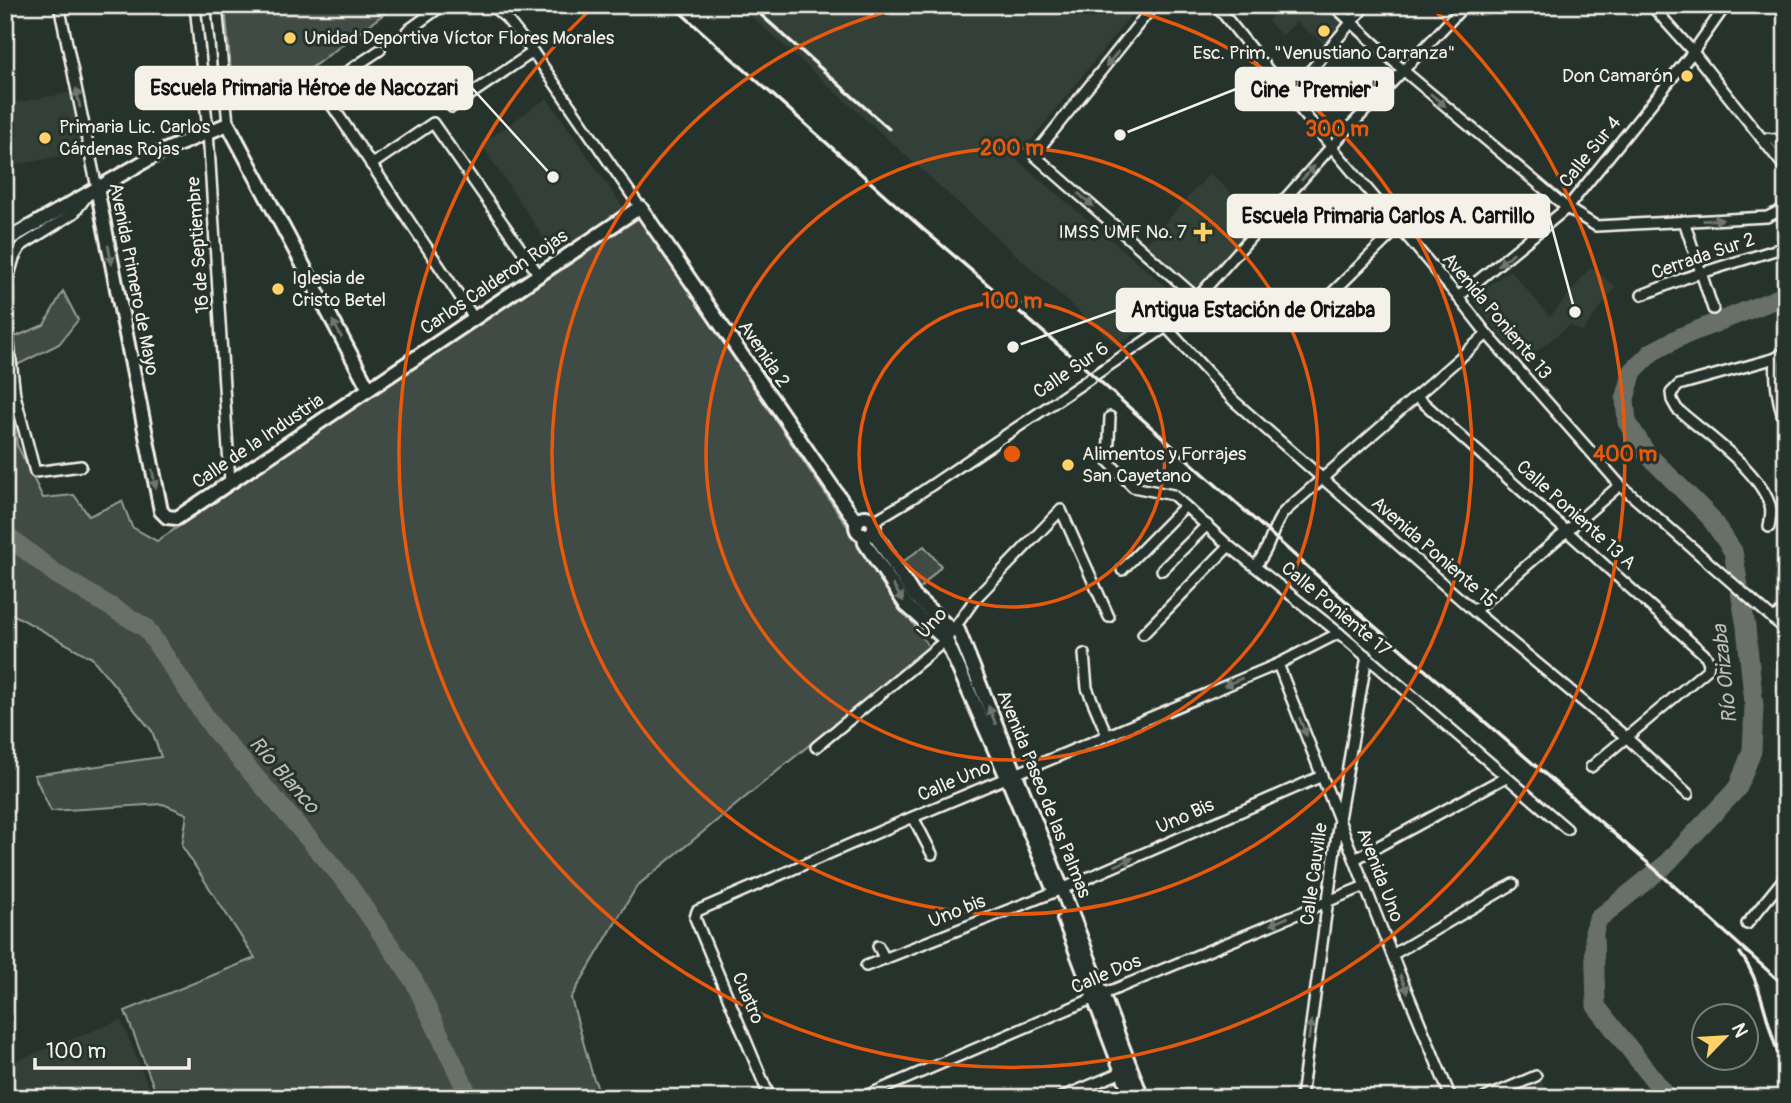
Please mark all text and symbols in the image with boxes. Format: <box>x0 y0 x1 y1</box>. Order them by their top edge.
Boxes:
marker: Esc. Prim. "Venustiano Carranza" <box>1316 23 1332 39</box>
place label: Unidad Deportiva Víctor Flores Morales <box>304 26 615 50</box>
marker: Unidad Deportiva Víctor Flores Morales <box>282 30 298 46</box>
place label: Esc. Prim. "Venustiano Carranza" <box>1193 41 1455 65</box>
one-way arrow <box>1105 49 1120 67</box>
place label: Don Camarón <box>1562 64 1673 88</box>
callout: Escuela Primaria Héroe de Nacozari <box>136 67 472 109</box>
callout: Cine "Premier" <box>1236 68 1393 110</box>
marker: Don Camarón <box>1679 68 1695 84</box>
text: Escuela Primaria Héroe de Nacozari <box>150 75 458 102</box>
text: Cine "Premier" <box>1251 77 1379 104</box>
one-way arrow <box>73 87 84 109</box>
one-way arrow <box>1430 92 1447 107</box>
street label: Calle Sur 4 <box>1554 111 1626 193</box>
place label: Primaria Lic. Carlos Cárdenas Rojas <box>59 115 211 161</box>
text: 300 m <box>1305 116 1369 143</box>
marker: Primaria Lic. Carlos Cárdenas Rojas <box>37 130 53 146</box>
text: 200 m <box>980 135 1044 162</box>
one-way arrow <box>1300 165 1315 182</box>
street label: 16 de Septiembre <box>181 175 215 314</box>
street label: Avenida Primero de Mayo <box>104 181 164 377</box>
one-way arrow <box>1077 192 1094 207</box>
callout: Escuela Primaria Carlos A. Carrillo <box>1228 195 1549 237</box>
text: Escuela Primaria Carlos A. Carrillo <box>1241 203 1535 230</box>
one-way arrow <box>1702 214 1724 225</box>
place label: IMSS UMF No. 7 <box>1058 220 1187 244</box>
marker: IMSS UMF No. 7 <box>1193 222 1213 242</box>
street label: Carlos Calderon Rojas <box>416 223 573 340</box>
street label: Cerrada Sur 2 <box>1648 227 1758 285</box>
one-way arrow <box>105 244 116 266</box>
street label: Avenida Poniente 13 <box>1437 248 1557 384</box>
one-way arrow <box>1497 252 1515 267</box>
place label: Iglesia de Cristo Betel <box>292 266 386 312</box>
marker: Iglesia de Cristo Betel <box>270 281 286 297</box>
text: 100 m <box>982 288 1042 315</box>
callout: Antigua Estación de Orizaba <box>1117 289 1389 331</box>
text: Antigua Estación de Orizaba <box>1131 297 1376 324</box>
street label: Avenida 2 <box>733 316 795 392</box>
one-way arrow <box>332 319 343 339</box>
street label: Calle Sur 6 <box>1029 336 1113 404</box>
street label: Calle de la Industria <box>188 388 329 494</box>
text: 400 m <box>1593 441 1657 468</box>
centre of rings <box>1000 442 1024 466</box>
place label: Alimentos y Forrajes San Cayetano <box>1082 442 1247 488</box>
street label: Calle Poniente 13 A <box>1511 455 1641 575</box>
marker: Alimentos y Forrajes San Cayetano <box>1060 457 1076 473</box>
one-way arrow <box>149 468 160 490</box>
street label: Avenida Poniente 15 <box>1366 491 1502 613</box>
street label: Calle Poniente 17 <box>1276 556 1396 662</box>
one-way arrow <box>892 583 905 603</box>
street label: Uno <box>912 602 952 644</box>
water label: Río Orizaba <box>1706 622 1744 725</box>
one-way arrow <box>1222 677 1243 688</box>
street label: Avenida Paseo de las Palmas <box>991 687 1097 902</box>
one-way arrow <box>986 704 997 725</box>
one-way arrow <box>1298 717 1309 738</box>
water label: Río Blanco <box>243 731 326 821</box>
street label: Calle Uno <box>914 755 994 807</box>
street label: Uno Bis <box>1152 792 1218 839</box>
street label: Calle Cauville <box>1295 821 1333 927</box>
street label: Avenida Uno <box>1351 824 1409 926</box>
one-way arrow <box>1114 856 1135 867</box>
street label: Uno bis <box>925 889 989 933</box>
one-way arrow <box>1269 915 1289 927</box>
street label: Calle Dos <box>1067 948 1145 999</box>
street label: Cuatro <box>726 969 770 1027</box>
one-way arrow <box>1399 974 1410 995</box>
north arrow <box>1690 1002 1760 1072</box>
one-way arrow <box>1305 1019 1316 1041</box>
text: N <box>1726 1019 1753 1041</box>
scale bar <box>35 1026 189 1070</box>
text: 100 m <box>46 1038 106 1065</box>

